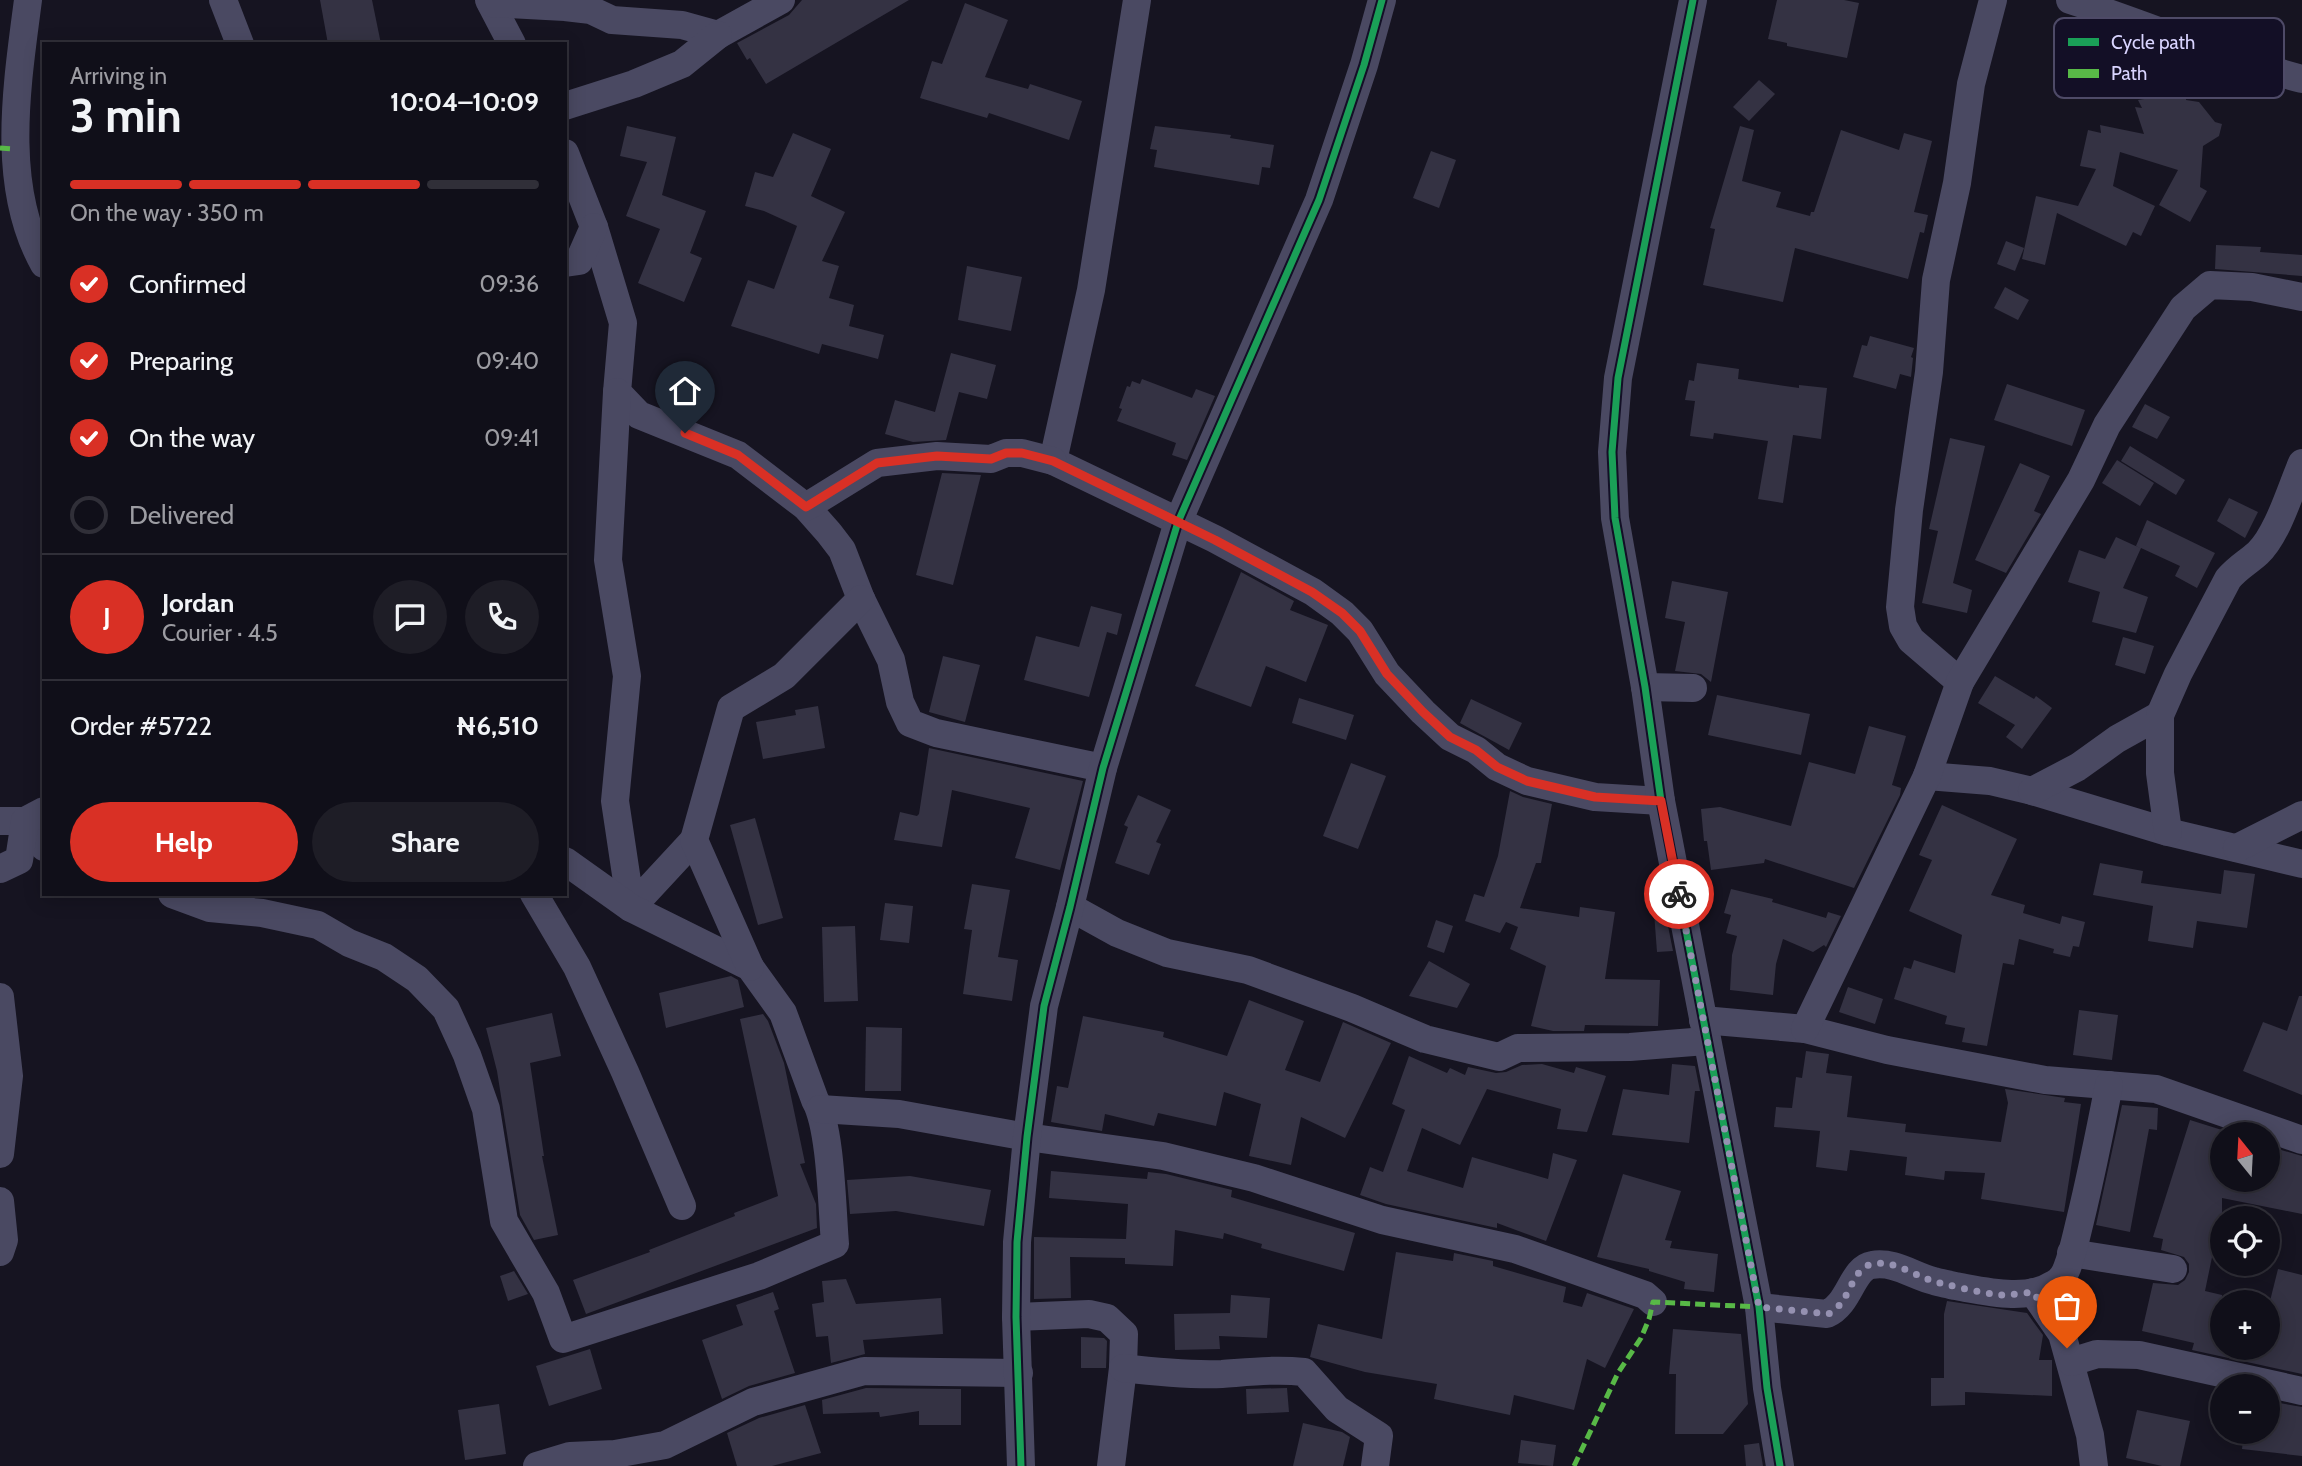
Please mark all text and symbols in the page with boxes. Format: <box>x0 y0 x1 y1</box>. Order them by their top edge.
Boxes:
legend <box>2054 18 2284 98</box>
text: Cycle path <box>2111 31 2195 54</box>
text: Arriving in <box>70 62 167 90</box>
text: Path <box>2111 62 2147 85</box>
text: 10:04–10:09 <box>390 86 539 118</box>
text: 3 min <box>70 88 182 144</box>
text: On the way · 350 m <box>70 199 264 227</box>
icon: check <box>70 265 108 303</box>
text: Confirmed <box>129 268 246 300</box>
text: 09:36 <box>480 270 539 298</box>
icon: check <box>70 342 108 380</box>
text: Preparing <box>129 345 233 377</box>
text: 09:40 <box>476 347 539 375</box>
pin <box>655 361 715 433</box>
icon: home <box>666 372 704 410</box>
icon: check <box>70 419 108 457</box>
text: On the way <box>129 422 255 454</box>
text: 09:41 <box>484 424 539 452</box>
text: Delivered <box>129 499 234 531</box>
button: chat <box>373 580 447 654</box>
button: phone <box>465 580 539 654</box>
text: Jordan <box>162 587 234 619</box>
text: J <box>103 601 111 633</box>
text: Courier · 4.5 <box>162 619 278 647</box>
text: Order #5722 <box>70 710 212 742</box>
text: ₦6,510 <box>455 710 539 742</box>
button: Help <box>70 802 298 882</box>
button: Share <box>312 802 539 882</box>
courier <box>1644 859 1714 929</box>
icon: bike <box>1660 875 1698 913</box>
north arrow <box>2210 1122 2280 1192</box>
map controls <box>2210 1122 2280 1444</box>
button: locate <box>2210 1206 2280 1276</box>
pin <box>2037 1276 2097 1348</box>
icon: bag <box>2048 1287 2086 1325</box>
button: + <box>2210 1290 2280 1360</box>
button: − <box>2210 1374 2280 1444</box>

